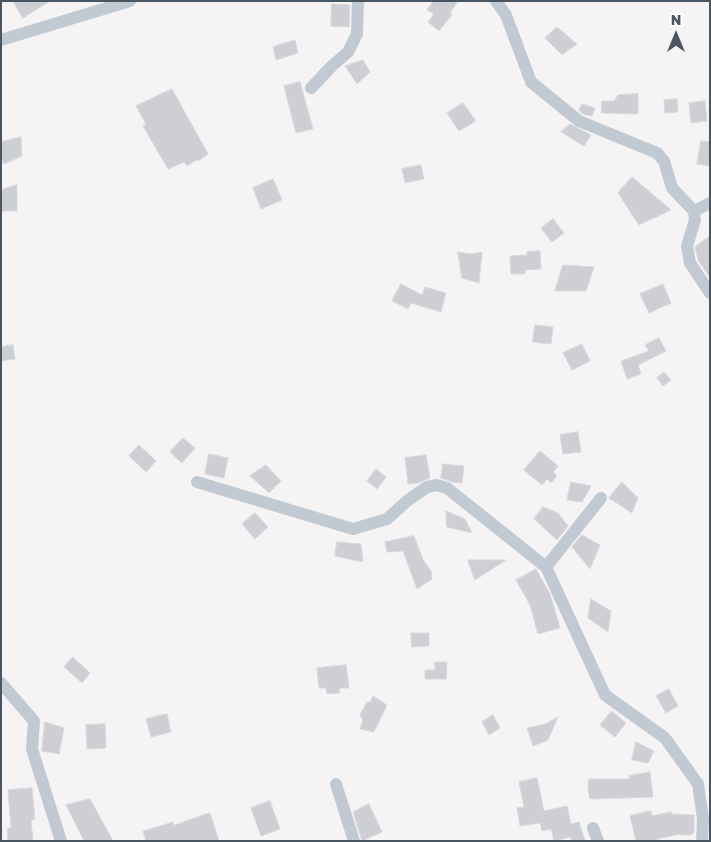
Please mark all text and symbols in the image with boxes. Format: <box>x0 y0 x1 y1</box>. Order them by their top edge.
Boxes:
north arrow <box>651 10 701 60</box>
text: N <box>671 11 681 28</box>

